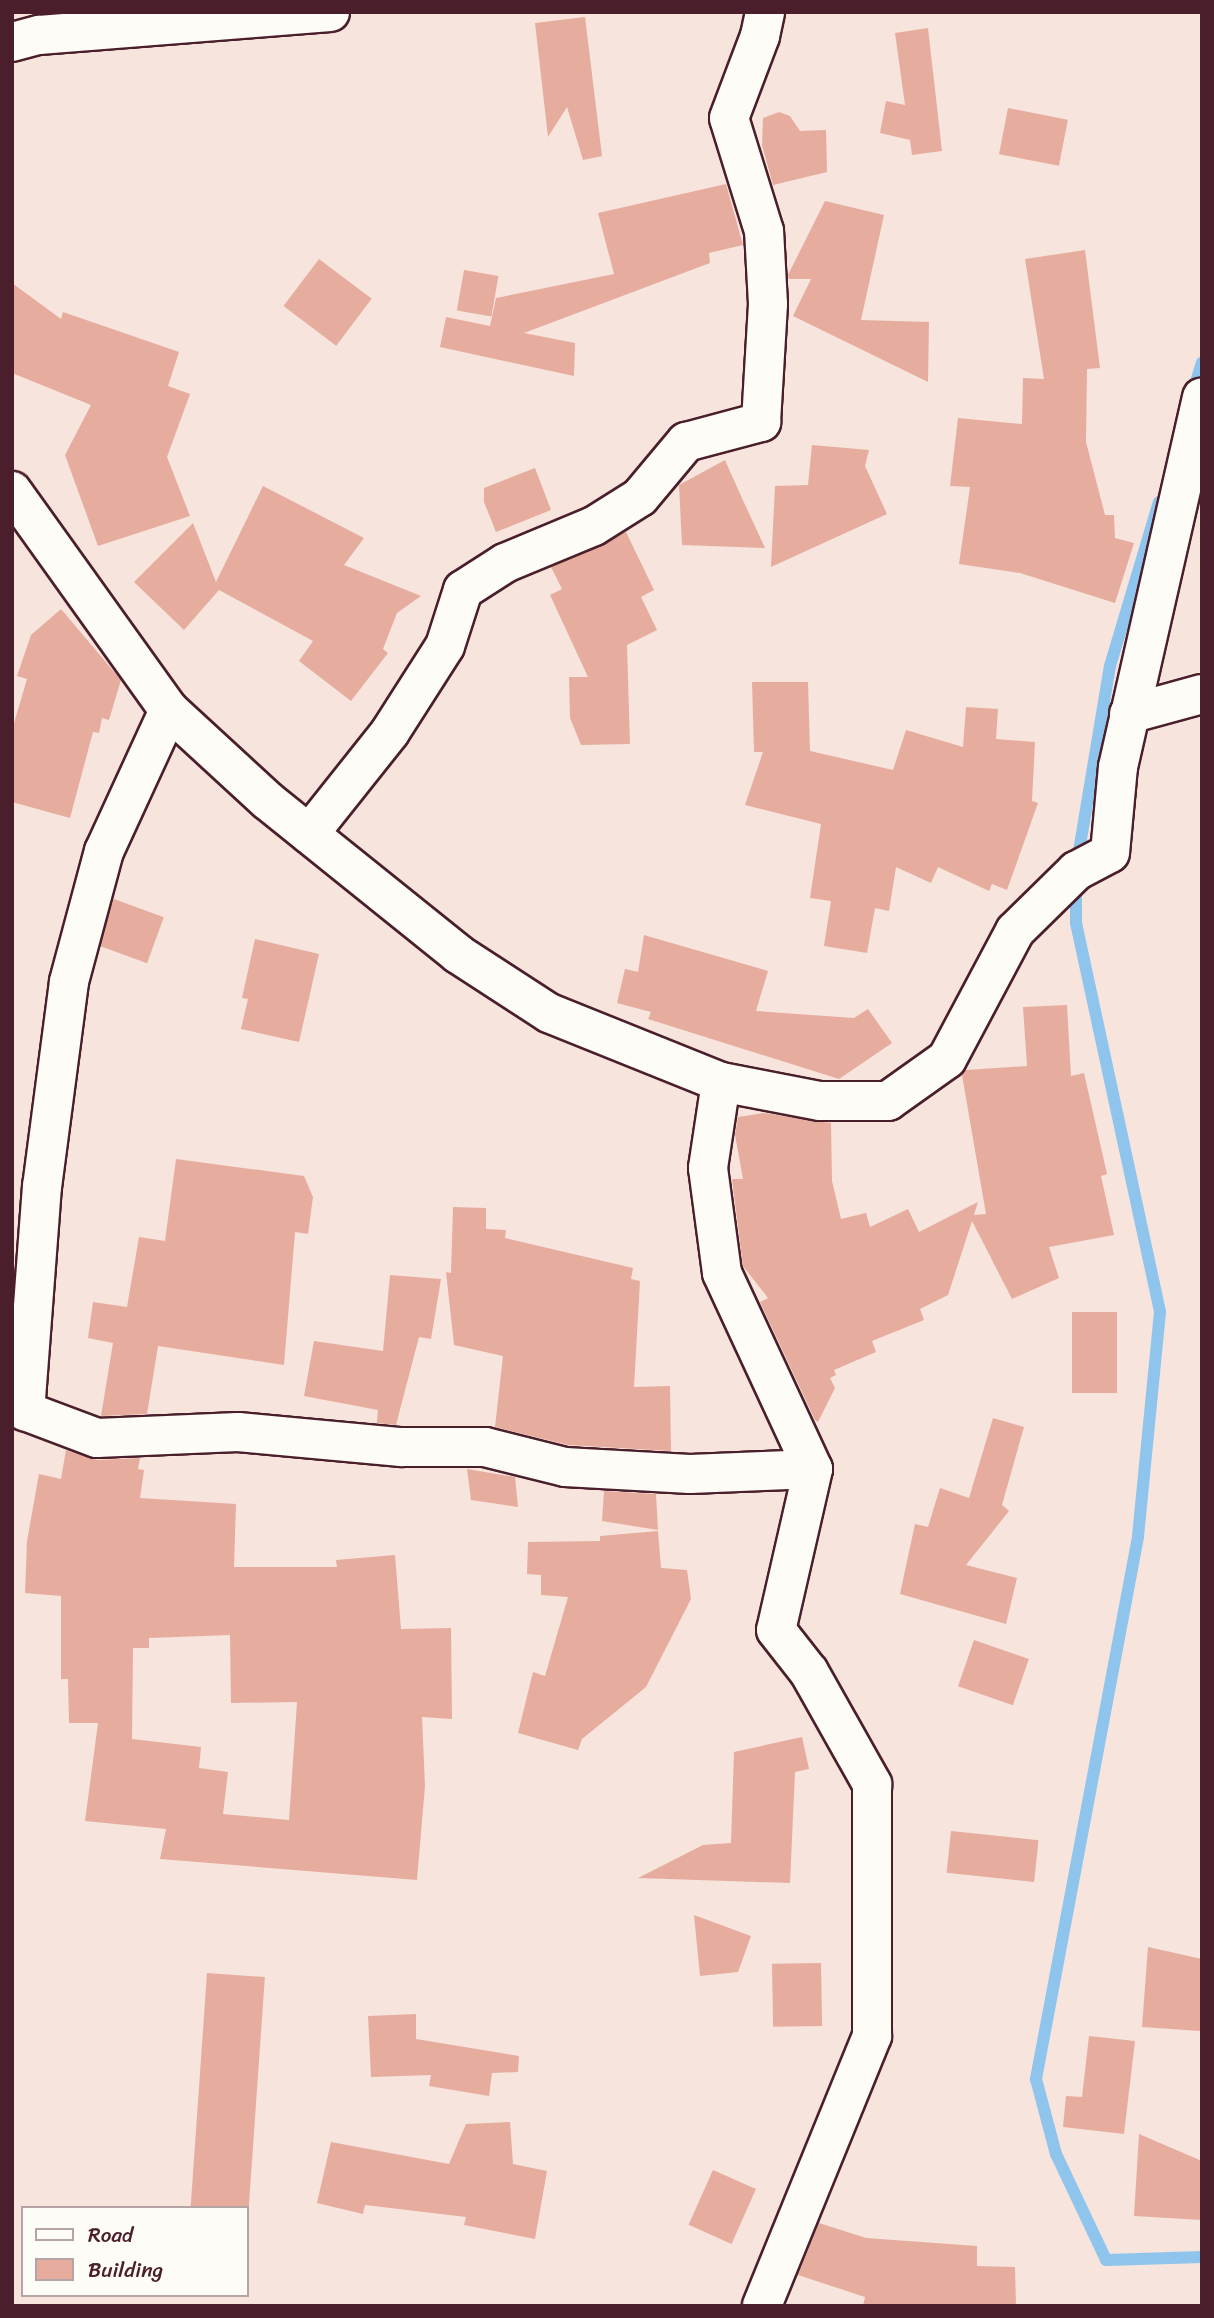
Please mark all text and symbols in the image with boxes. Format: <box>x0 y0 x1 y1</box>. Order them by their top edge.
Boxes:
legend <box>21 2206 248 2297</box>
text: Road <box>88 2216 133 2254</box>
text: Building <box>88 2251 163 2289</box>

